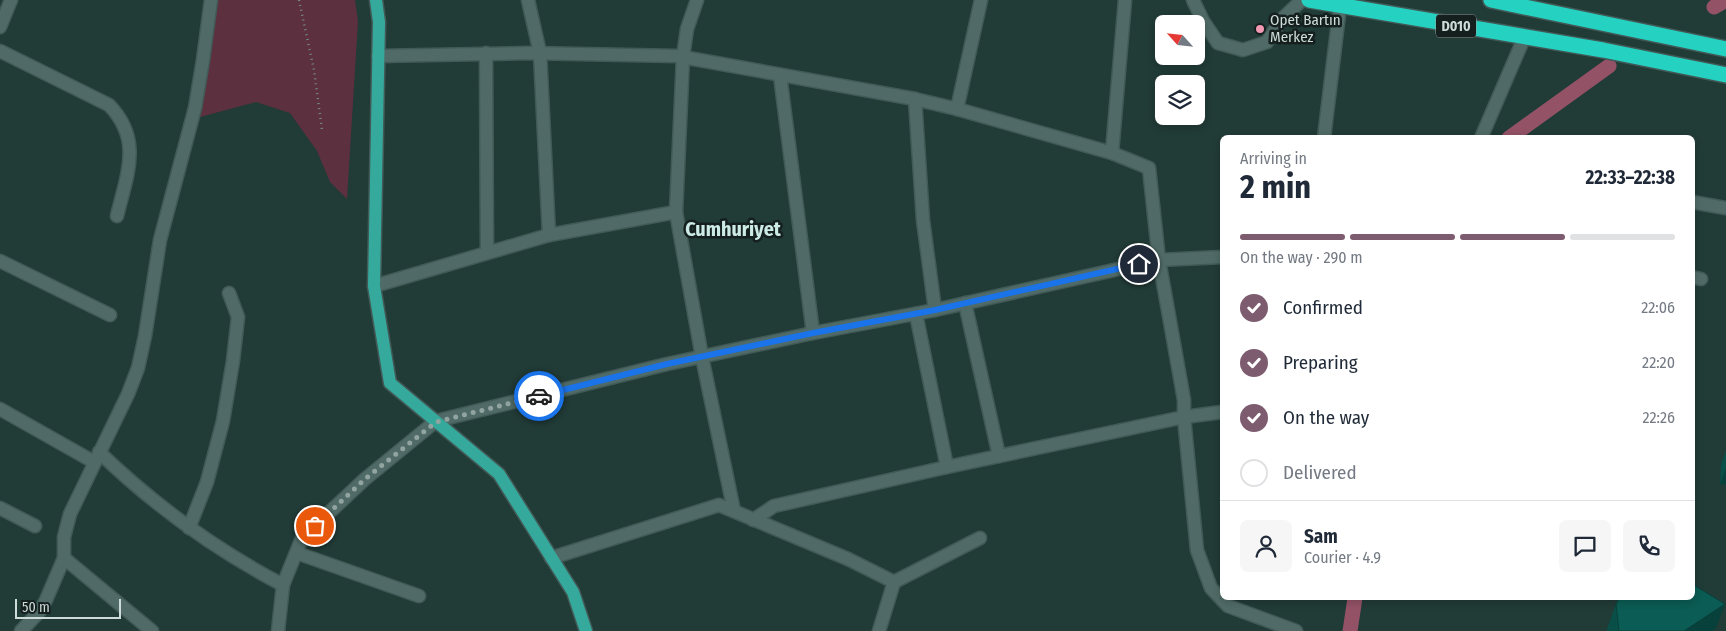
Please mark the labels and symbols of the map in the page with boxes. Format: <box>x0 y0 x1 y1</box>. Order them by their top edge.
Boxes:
place label: Opet Bartın Merkez <box>1270 11 1341 46</box>
north arrow <box>1155 15 1205 65</box>
road number: D010 <box>1436 15 1476 38</box>
marker: Opet Bartın Merkez <box>1254 23 1266 35</box>
district label: Cumhuriyet <box>685 217 782 241</box>
pin <box>1118 243 1160 285</box>
courier <box>514 371 564 421</box>
pin <box>294 505 336 547</box>
scale bar <box>15 596 121 619</box>

